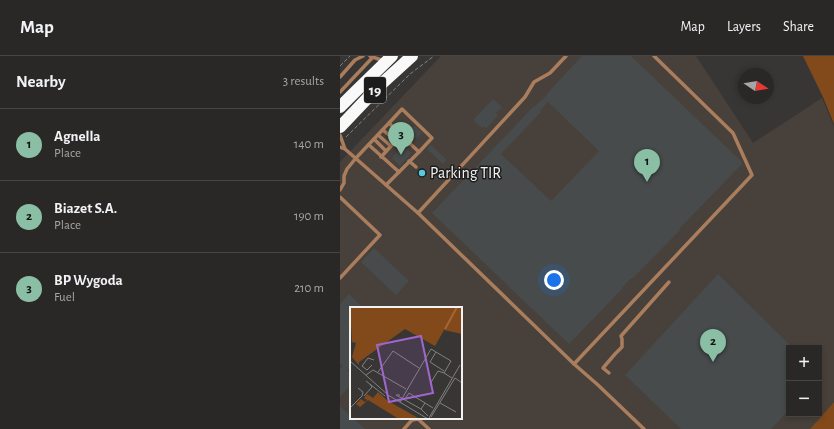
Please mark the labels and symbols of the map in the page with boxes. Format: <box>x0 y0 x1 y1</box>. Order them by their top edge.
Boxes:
north arrow <box>738 68 774 104</box>
road number: 19 <box>364 77 386 103</box>
pin: 3 <box>388 122 414 155</box>
pin: 1 <box>634 149 660 182</box>
place label: Parking TIR <box>430 165 501 181</box>
marker: Parking TIR <box>417 168 427 178</box>
your location <box>544 270 564 290</box>
inset map <box>350 307 462 419</box>
pin: 2 <box>700 329 726 362</box>

